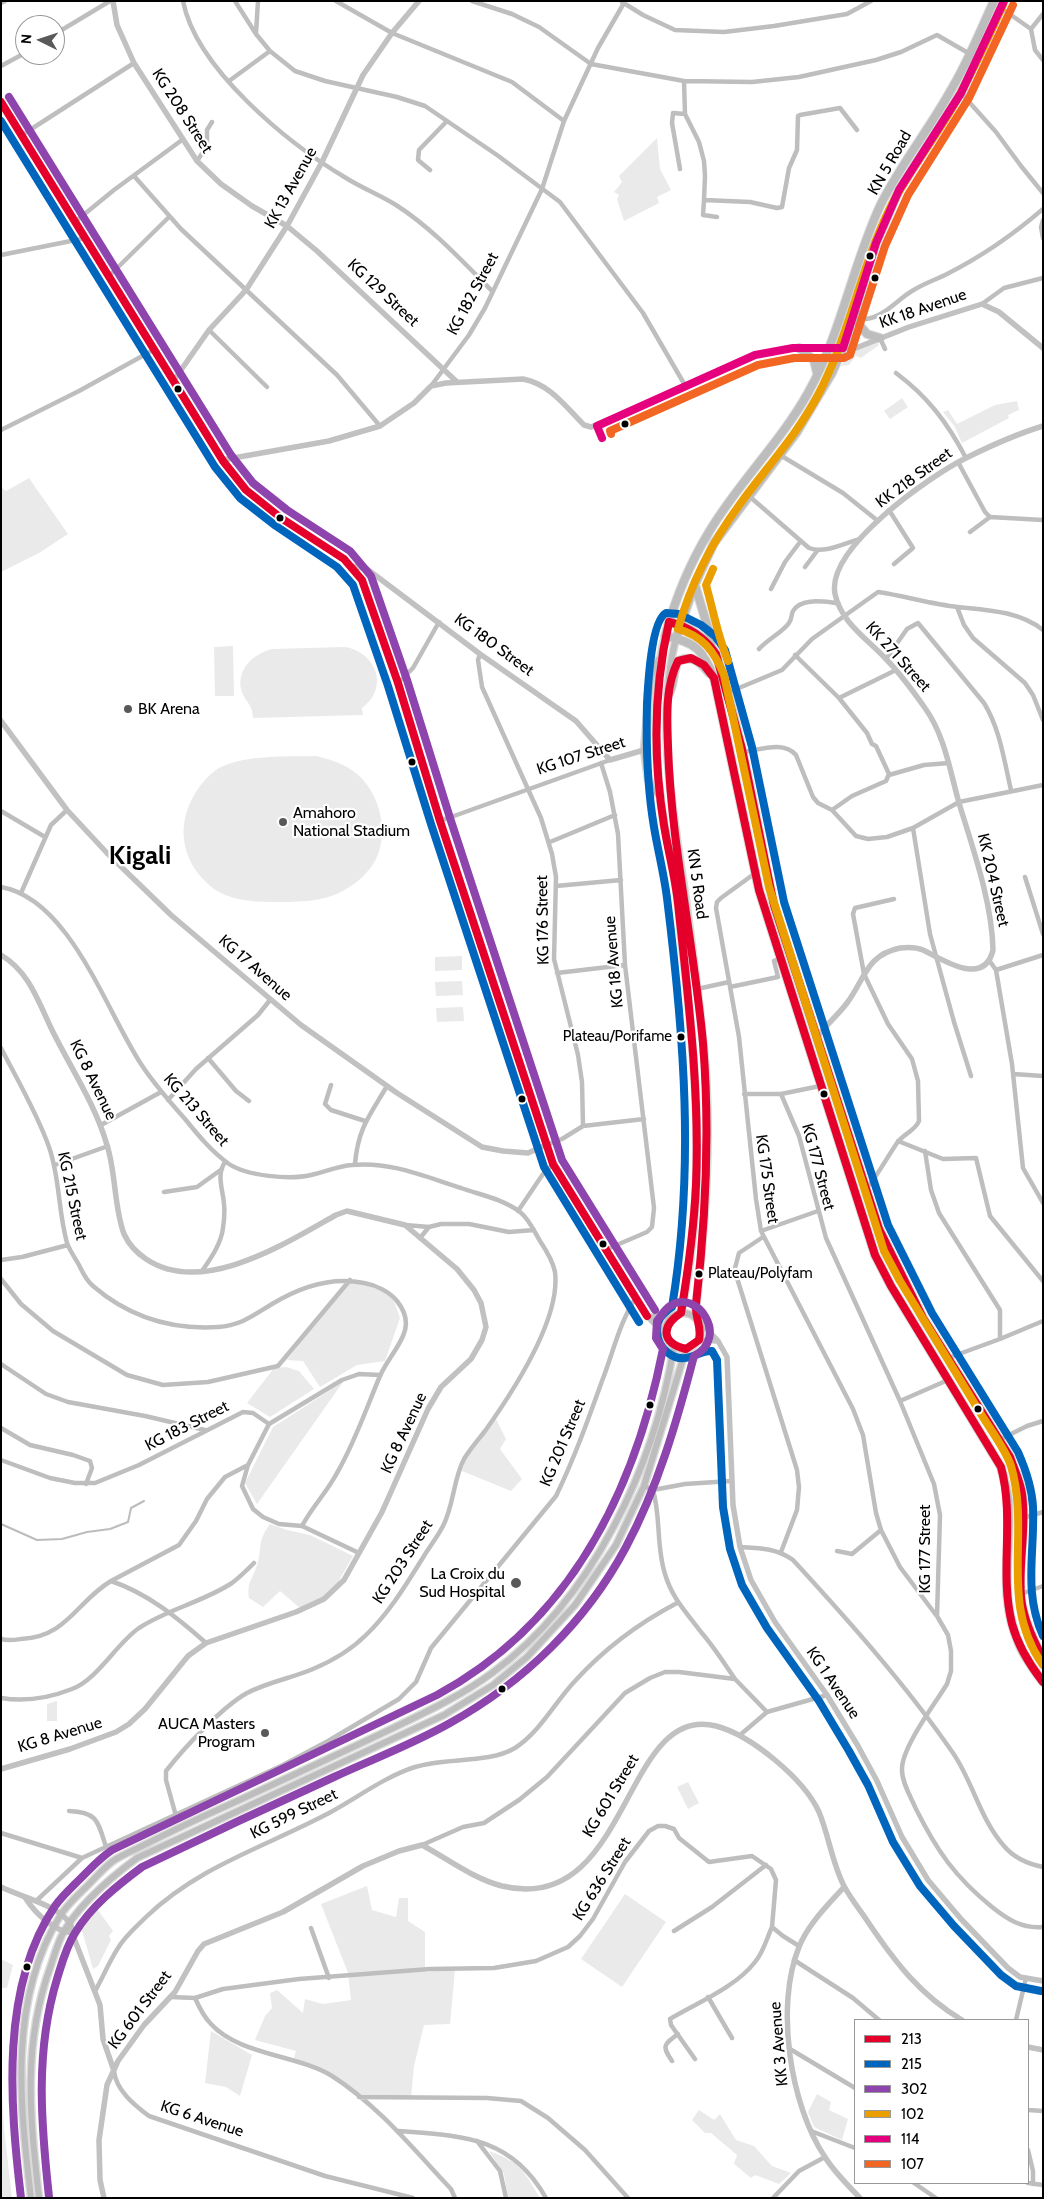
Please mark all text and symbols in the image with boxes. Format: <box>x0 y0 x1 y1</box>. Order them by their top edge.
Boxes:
north arrow <box>15 15 65 65</box>
text: N <box>17 33 35 45</box>
street label: KG 208 Street <box>148 65 216 157</box>
street label: KN 5 Road <box>864 128 916 198</box>
street label: KK 13 Avenue <box>261 144 321 232</box>
street label: KG 182 Street <box>443 249 503 339</box>
unlabelled marker <box>865 251 875 261</box>
street label: KG 129 Street <box>343 255 423 331</box>
unlabelled marker <box>870 273 880 283</box>
street label: KK 18 Avenue <box>877 285 969 333</box>
unlabelled marker <box>173 384 183 394</box>
unlabelled marker <box>620 419 630 429</box>
street label: KK 218 Street <box>872 444 956 512</box>
unlabelled marker <box>275 513 285 523</box>
street label: KG 180 Street <box>450 610 538 680</box>
street label: KK 271 Street <box>861 618 935 696</box>
place label: BK Arena <box>138 699 200 719</box>
marker: BK Arena <box>122 703 134 715</box>
street label: KG 107 Street <box>534 733 628 779</box>
unlabelled marker <box>407 757 417 767</box>
place label: Amahoro National Stadium <box>293 803 410 841</box>
marker: Amahoro National Stadium <box>277 816 289 828</box>
street label: KK 204 Street <box>973 831 1013 929</box>
district label: Kigali <box>109 840 171 872</box>
street label: KN 5 Road <box>683 848 711 920</box>
street label: KG 176 Street <box>533 875 553 965</box>
street label: KG 18 Avenue <box>600 915 628 1009</box>
street label: KG 17 Avenue <box>215 931 295 1005</box>
place label: Plateau/Porifame <box>563 1028 672 1046</box>
marker: Plateau/Porifame <box>676 1032 686 1042</box>
street label: KG 8 Avenue <box>65 1037 121 1123</box>
street label: KG 213 Street <box>159 1070 233 1150</box>
unlabelled marker <box>819 1089 829 1099</box>
unlabelled marker <box>517 1094 527 1104</box>
street label: KG 177 Street <box>797 1122 839 1212</box>
street label: KG 175 Street <box>751 1133 783 1225</box>
street label: KG 215 Street <box>53 1150 91 1242</box>
unlabelled marker <box>598 1239 608 1249</box>
place label: Plateau/Polyfam <box>708 1265 813 1283</box>
marker: Plateau/Polyfam <box>694 1269 704 1279</box>
street label: KG 8 Avenue <box>377 1390 431 1476</box>
street label: KG 183 Street <box>142 1397 232 1455</box>
street label: KG 201 Street <box>536 1397 590 1489</box>
unlabelled marker <box>645 1400 655 1410</box>
unlabelled marker <box>973 1404 983 1414</box>
street label: KG 177 Street <box>915 1505 935 1593</box>
street label: KG 203 Street <box>369 1517 437 1607</box>
place label: La Croix du Sud Hospital <box>419 1564 505 1602</box>
marker: La Croix du Sud Hospital <box>509 1576 523 1590</box>
street label: KG 1 Avenue <box>802 1643 864 1723</box>
unlabelled marker <box>497 1684 507 1694</box>
street label: KG 8 Avenue <box>16 1713 104 1757</box>
place label: AUCA Masters Program <box>158 1714 255 1752</box>
marker: AUCA Masters Program <box>259 1727 271 1739</box>
street label: KG 601 Street <box>579 1751 643 1841</box>
street label: KG 599 Street <box>247 1785 341 1843</box>
street label: KG 636 Street <box>569 1834 635 1924</box>
unlabelled marker <box>22 1962 32 1972</box>
street label: KG 601 Street <box>104 1967 176 2053</box>
street label: KK 3 Avenue <box>766 2001 792 2087</box>
legend <box>854 2019 1029 2184</box>
text: 213 <box>901 2030 922 2048</box>
text: 215 <box>901 2055 922 2073</box>
text: 302 <box>901 2080 927 2098</box>
street label: KG 6 Avenue <box>158 2097 246 2141</box>
text: 102 <box>901 2105 924 2123</box>
text: 114 <box>901 2130 919 2148</box>
text: 107 <box>901 2155 924 2173</box>

